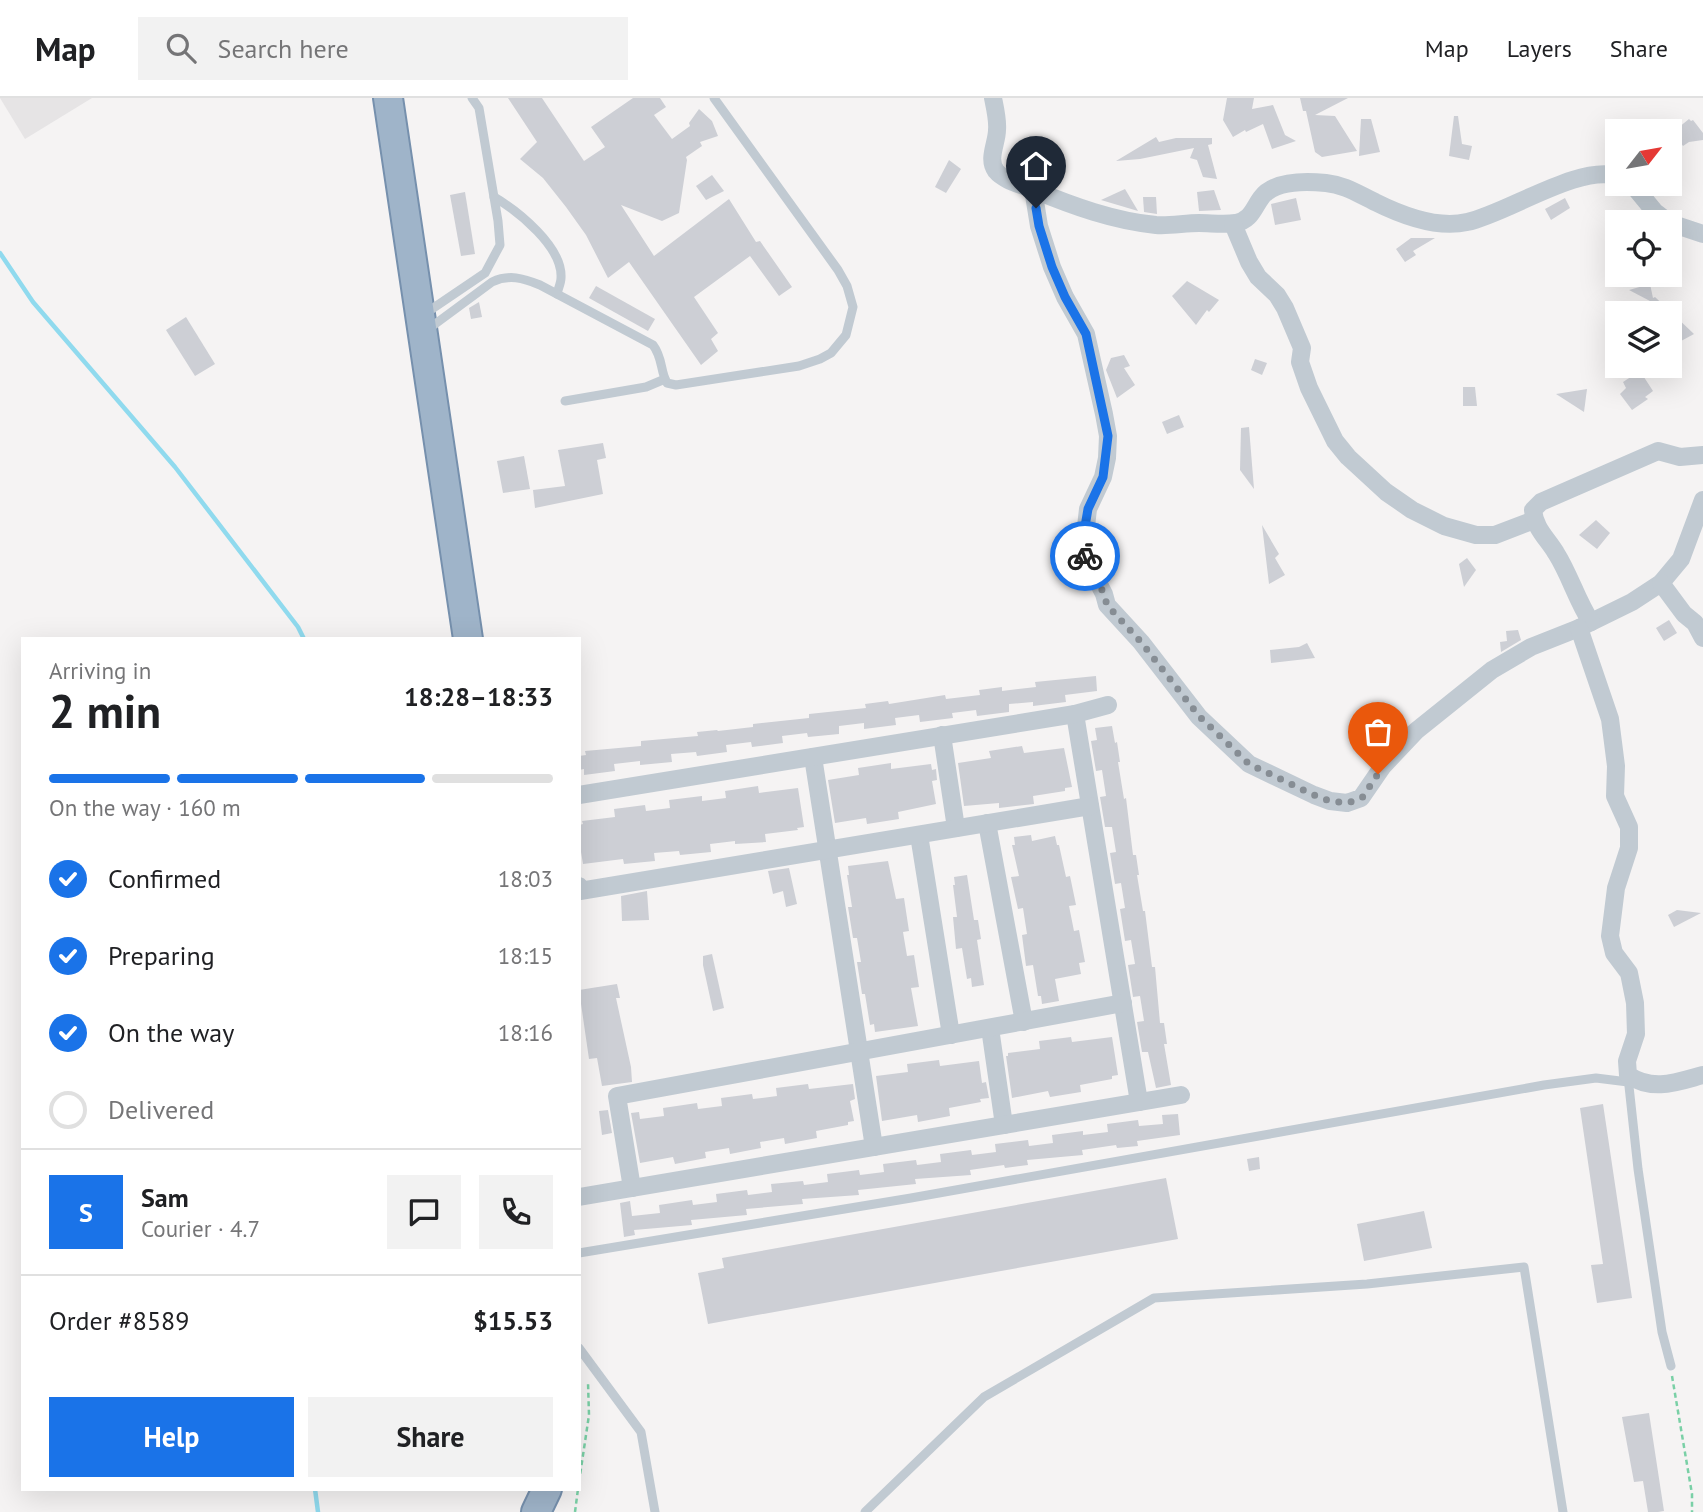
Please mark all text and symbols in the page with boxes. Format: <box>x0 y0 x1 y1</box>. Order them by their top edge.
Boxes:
search box <box>138 17 628 80</box>
text: Map <box>35 27 96 70</box>
icon: search <box>162 29 200 67</box>
text: Search here <box>218 32 349 65</box>
text: Map <box>1425 33 1469 64</box>
text: Layers <box>1507 33 1572 64</box>
text: Share <box>1610 33 1668 64</box>
north arrow <box>1605 119 1682 196</box>
map controls <box>1605 119 1682 378</box>
pin <box>1006 136 1066 208</box>
icon: home <box>1017 147 1055 185</box>
button: locate <box>1605 210 1682 287</box>
button: layers <box>1605 301 1682 378</box>
courier <box>1050 521 1120 591</box>
icon: bike <box>1066 537 1104 575</box>
text: Arriving in <box>49 656 151 685</box>
text: 18:28–18:33 <box>404 680 553 713</box>
text: 2 min <box>49 681 161 741</box>
pin <box>1348 702 1408 774</box>
icon: bag <box>1359 713 1397 751</box>
text: On the way · 160 m <box>49 793 241 822</box>
icon: check <box>49 860 87 898</box>
text: Confirmed <box>108 862 221 895</box>
text: 18:03 <box>498 864 553 893</box>
icon: check <box>49 937 87 975</box>
text: Preparing <box>108 939 215 972</box>
text: 18:15 <box>498 941 553 970</box>
icon: check <box>49 1014 87 1052</box>
text: On the way <box>108 1016 234 1049</box>
text: 18:16 <box>498 1018 553 1047</box>
text: Delivered <box>108 1093 214 1126</box>
button: chat <box>387 1175 461 1249</box>
button: phone <box>479 1175 553 1249</box>
text: Sam <box>141 1181 189 1214</box>
text: S <box>79 1196 93 1229</box>
text: Courier · 4.7 <box>141 1214 260 1243</box>
text: Order #8589 <box>49 1304 189 1337</box>
text: $15.53 <box>473 1304 553 1337</box>
button: Help <box>49 1397 294 1477</box>
button: Share <box>308 1397 553 1477</box>

